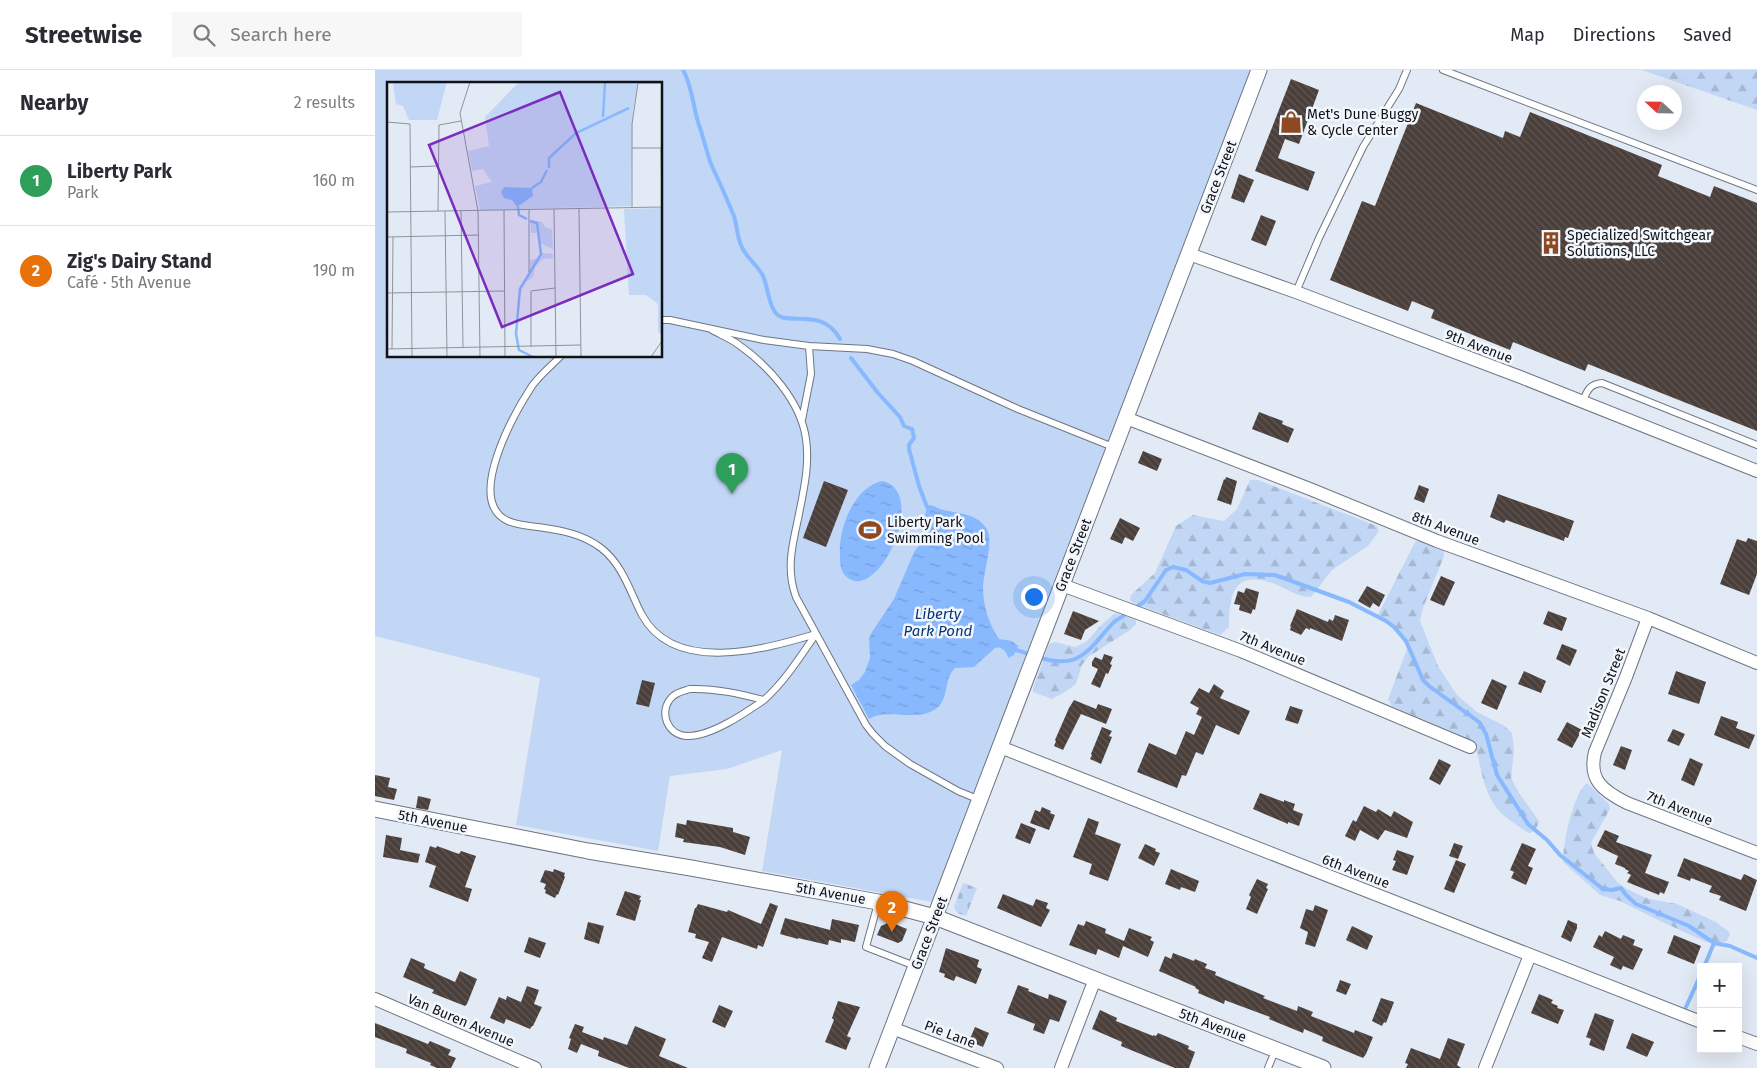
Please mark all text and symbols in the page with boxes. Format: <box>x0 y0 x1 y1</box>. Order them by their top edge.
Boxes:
search box <box>172 12 522 57</box>
text: Streetwise <box>25 21 142 49</box>
icon: search <box>190 21 218 49</box>
text: Search here <box>230 23 332 46</box>
text: Map <box>1510 24 1545 46</box>
text: Directions <box>1573 24 1655 46</box>
text: Saved <box>1683 24 1732 46</box>
inset map <box>387 82 663 358</box>
north arrow <box>1637 85 1682 130</box>
text: Nearby <box>20 90 88 116</box>
text: 2 results <box>294 93 355 112</box>
place label: Met's Dune Buggy & Cycle Center <box>1307 106 1418 139</box>
shop icon: Met's Dune Buggy & Cycle Center <box>1278 109 1304 135</box>
street label: Grace Street <box>1197 137 1241 216</box>
text: Liberty Park <box>67 160 172 183</box>
text: 1 <box>32 171 40 190</box>
text: 160 m <box>313 171 355 190</box>
text: Park <box>67 183 99 202</box>
place label: Specialized Switchgear Solutions, LLC <box>1567 227 1712 260</box>
building icon: Specialized Switchgear Solutions, LLC <box>1538 230 1564 256</box>
text: Zig's Dairy Stand <box>67 250 212 273</box>
text: 2 <box>32 261 40 280</box>
text: 190 m <box>313 261 355 280</box>
text: Café · 5th Avenue <box>67 273 191 292</box>
street label: 9th Avenue <box>1443 326 1515 367</box>
pin: 1 <box>716 453 748 494</box>
street label: 8th Avenue <box>1410 508 1482 549</box>
place label: Liberty Park Swimming Pool <box>887 514 984 547</box>
street label: Grace Street <box>1052 515 1096 594</box>
sports icon: Liberty Park Swimming Pool <box>857 517 883 543</box>
your location <box>1021 584 1047 610</box>
water label: Liberty Park Pond <box>904 605 973 640</box>
street label: 7th Avenue <box>1237 628 1308 669</box>
street label: Madison Street <box>1578 645 1630 741</box>
street label: 7th Avenue <box>1644 788 1715 829</box>
street label: 5th Avenue <box>397 806 469 837</box>
street label: 6th Avenue <box>1320 851 1392 892</box>
street label: 5th Avenue <box>795 879 867 908</box>
pin: 2 <box>876 891 908 932</box>
street label: Grace Street <box>908 893 952 972</box>
map controls <box>1697 963 1742 1053</box>
button: + <box>1697 963 1742 1008</box>
street label: Van Buren Avenue <box>405 990 517 1051</box>
street label: 5th Avenue <box>1177 1005 1249 1046</box>
button: − <box>1697 1008 1742 1053</box>
street label: Pie Lane <box>922 1017 978 1052</box>

